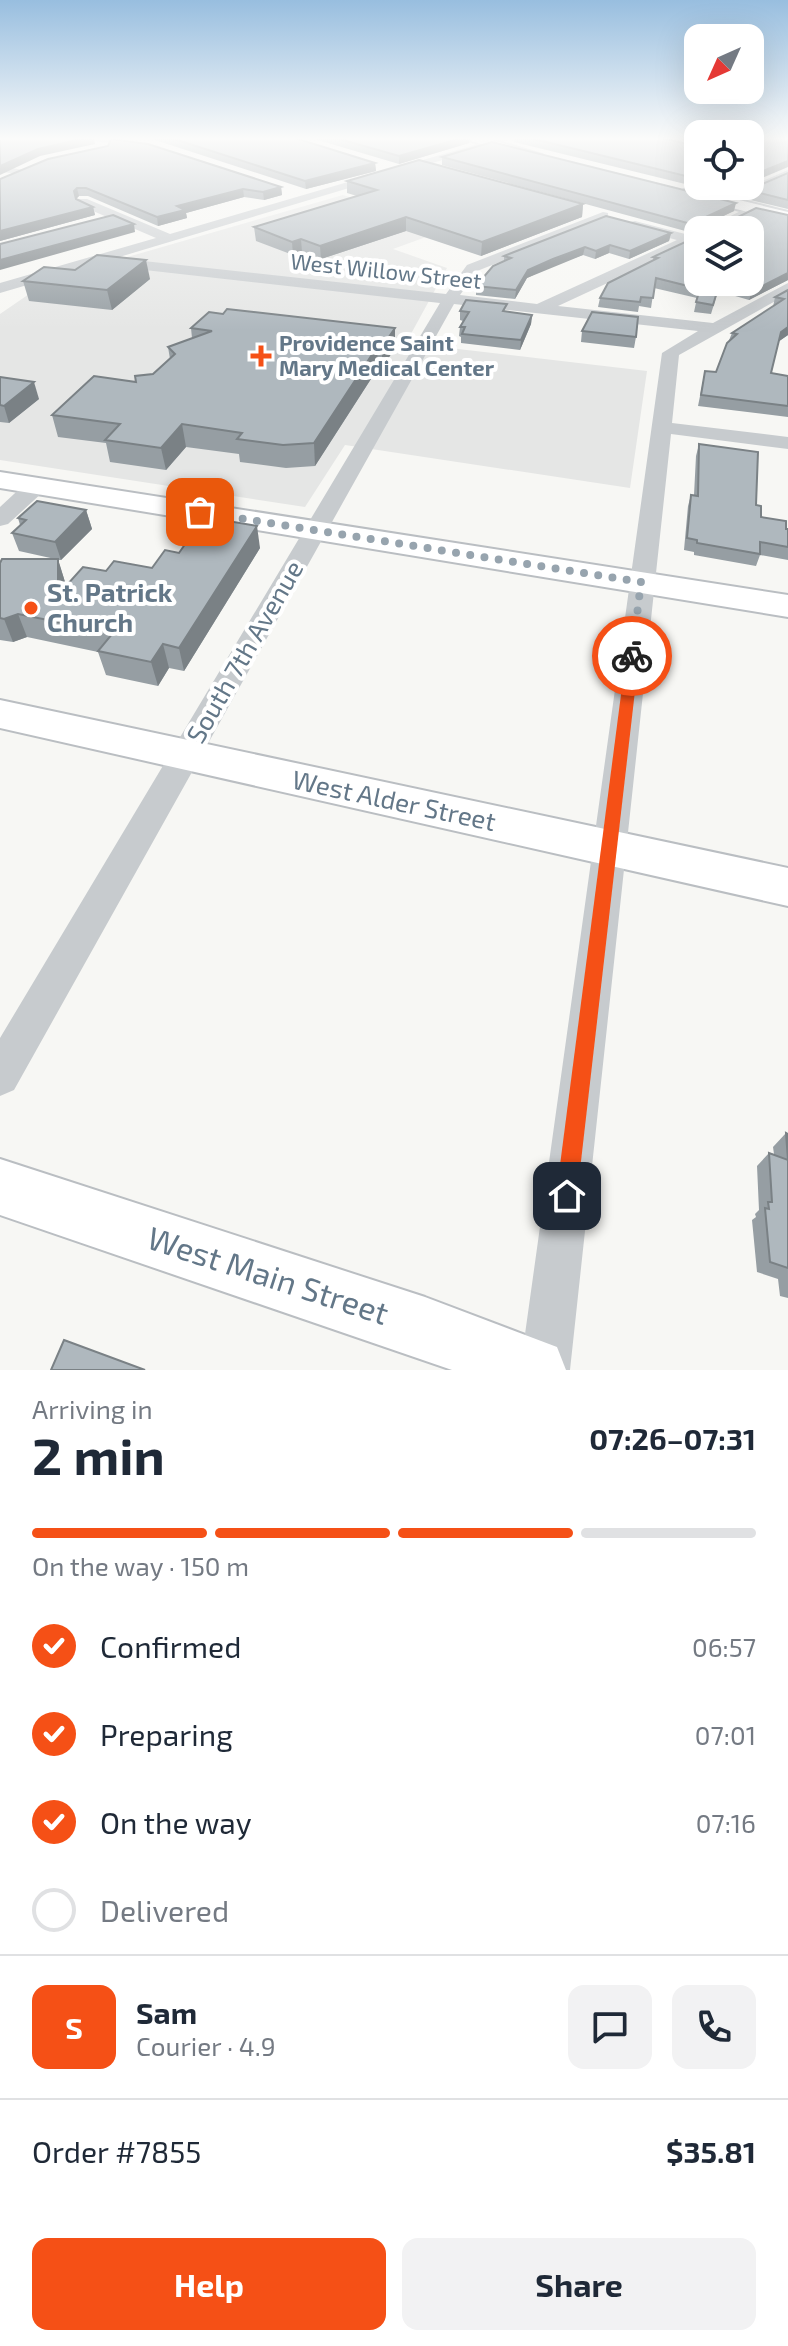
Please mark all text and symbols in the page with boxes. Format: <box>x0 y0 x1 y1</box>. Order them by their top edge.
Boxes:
north arrow <box>684 24 764 104</box>
map controls <box>684 24 764 296</box>
button: locate <box>684 120 764 200</box>
button: layers <box>684 216 764 296</box>
street label: West Willow Street <box>289 247 483 293</box>
place label: Providence Saint Mary Medical Center <box>279 329 495 381</box>
marker: Providence Saint Mary Medical Center <box>250 345 272 367</box>
pin <box>166 478 234 546</box>
icon: bag <box>178 490 222 534</box>
street label: South 7th Avenue <box>179 554 309 748</box>
place label: St. Patrick Church <box>47 576 173 637</box>
marker: St. Patrick Church <box>22 599 40 617</box>
courier <box>592 616 672 696</box>
icon: bike <box>610 634 654 678</box>
street label: West Alder Street <box>290 763 499 836</box>
pin <box>533 1162 601 1230</box>
icon: home <box>545 1174 589 1218</box>
street label: West Main Street <box>144 1217 394 1331</box>
text: Arriving in <box>32 1393 153 1424</box>
text: 07:26–07:31 <box>589 1420 756 1456</box>
text: 2 min <box>32 1423 165 1485</box>
text: On the way · 150 m <box>32 1550 249 1581</box>
icon: check <box>32 1624 76 1668</box>
text: Confirmed <box>100 1628 241 1664</box>
text: 06:57 <box>692 1631 756 1662</box>
icon: check <box>32 1712 76 1756</box>
text: Preparing <box>100 1716 233 1752</box>
text: 07:01 <box>695 1719 756 1750</box>
icon: check <box>32 1800 76 1844</box>
text: On the way <box>100 1804 252 1840</box>
text: 07:16 <box>696 1807 756 1838</box>
text: Delivered <box>100 1892 229 1928</box>
button: chat <box>568 1985 652 2069</box>
button: phone <box>672 1985 756 2069</box>
text: Sam <box>136 1994 197 2030</box>
text: S <box>65 2009 83 2045</box>
text: Courier · 4.9 <box>136 2030 276 2061</box>
text: Order #7855 <box>32 2133 201 2169</box>
text: $35.81 <box>666 2133 756 2169</box>
button: Help <box>32 2238 386 2330</box>
button: Share <box>402 2238 756 2330</box>

